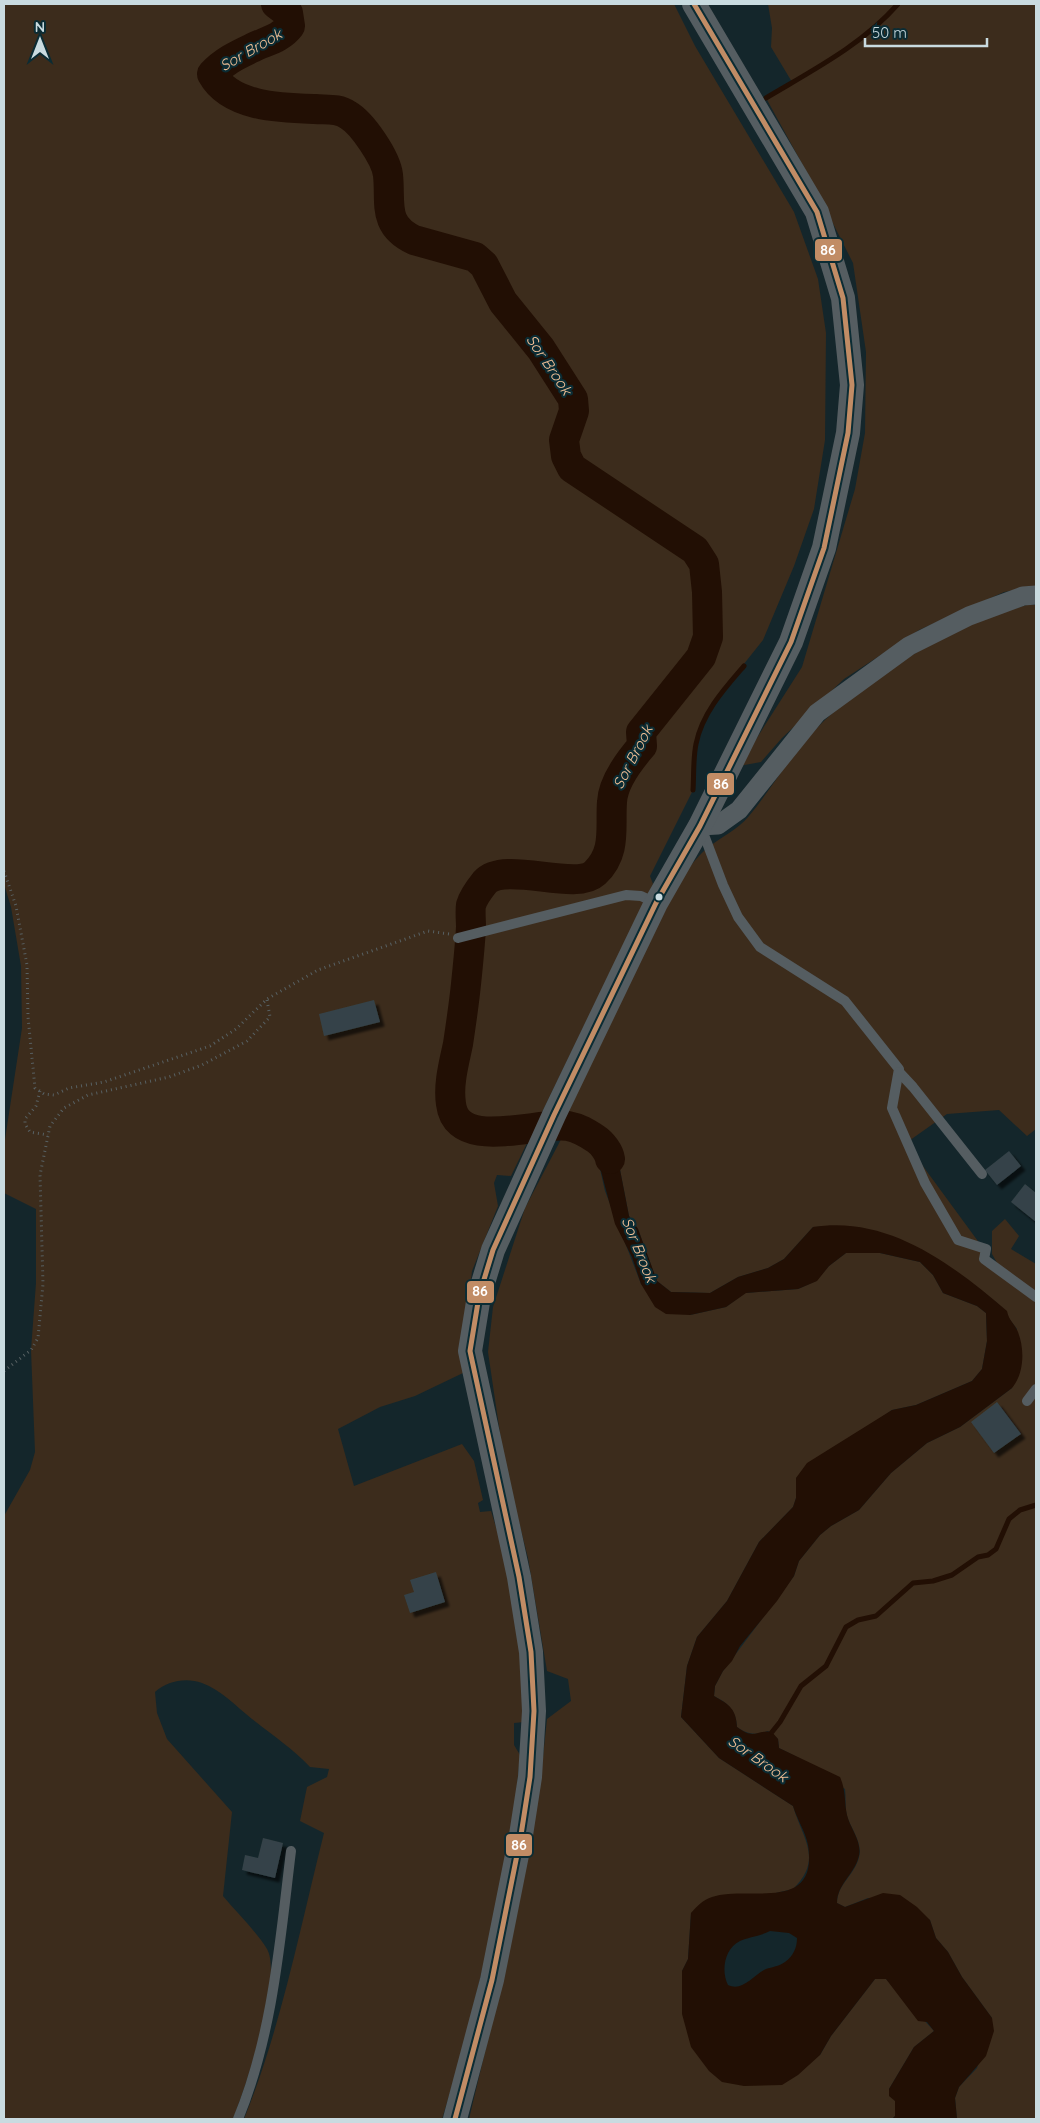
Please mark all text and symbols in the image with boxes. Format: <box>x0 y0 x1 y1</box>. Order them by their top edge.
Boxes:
north arrow <box>15 15 65 65</box>
scale bar <box>865 15 988 47</box>
text: N <box>35 18 45 36</box>
water label: Sor Brook <box>216 23 287 75</box>
text: 50 m <box>872 23 907 42</box>
line badge: 86 <box>814 238 843 262</box>
text: 86 <box>820 241 836 259</box>
water label: Sor Brook <box>522 331 578 400</box>
water label: Sor Brook <box>608 720 658 792</box>
line badge: 86 <box>706 772 735 796</box>
text: 86 <box>713 775 729 793</box>
unlabelled marker <box>654 892 664 902</box>
water label: Sor Brook <box>618 1214 662 1287</box>
line badge: 86 <box>466 1280 495 1304</box>
text: 86 <box>472 1282 488 1300</box>
water label: Sor Brook <box>725 1731 793 1787</box>
line badge: 86 <box>505 1833 533 1857</box>
text: 86 <box>511 1836 527 1854</box>

